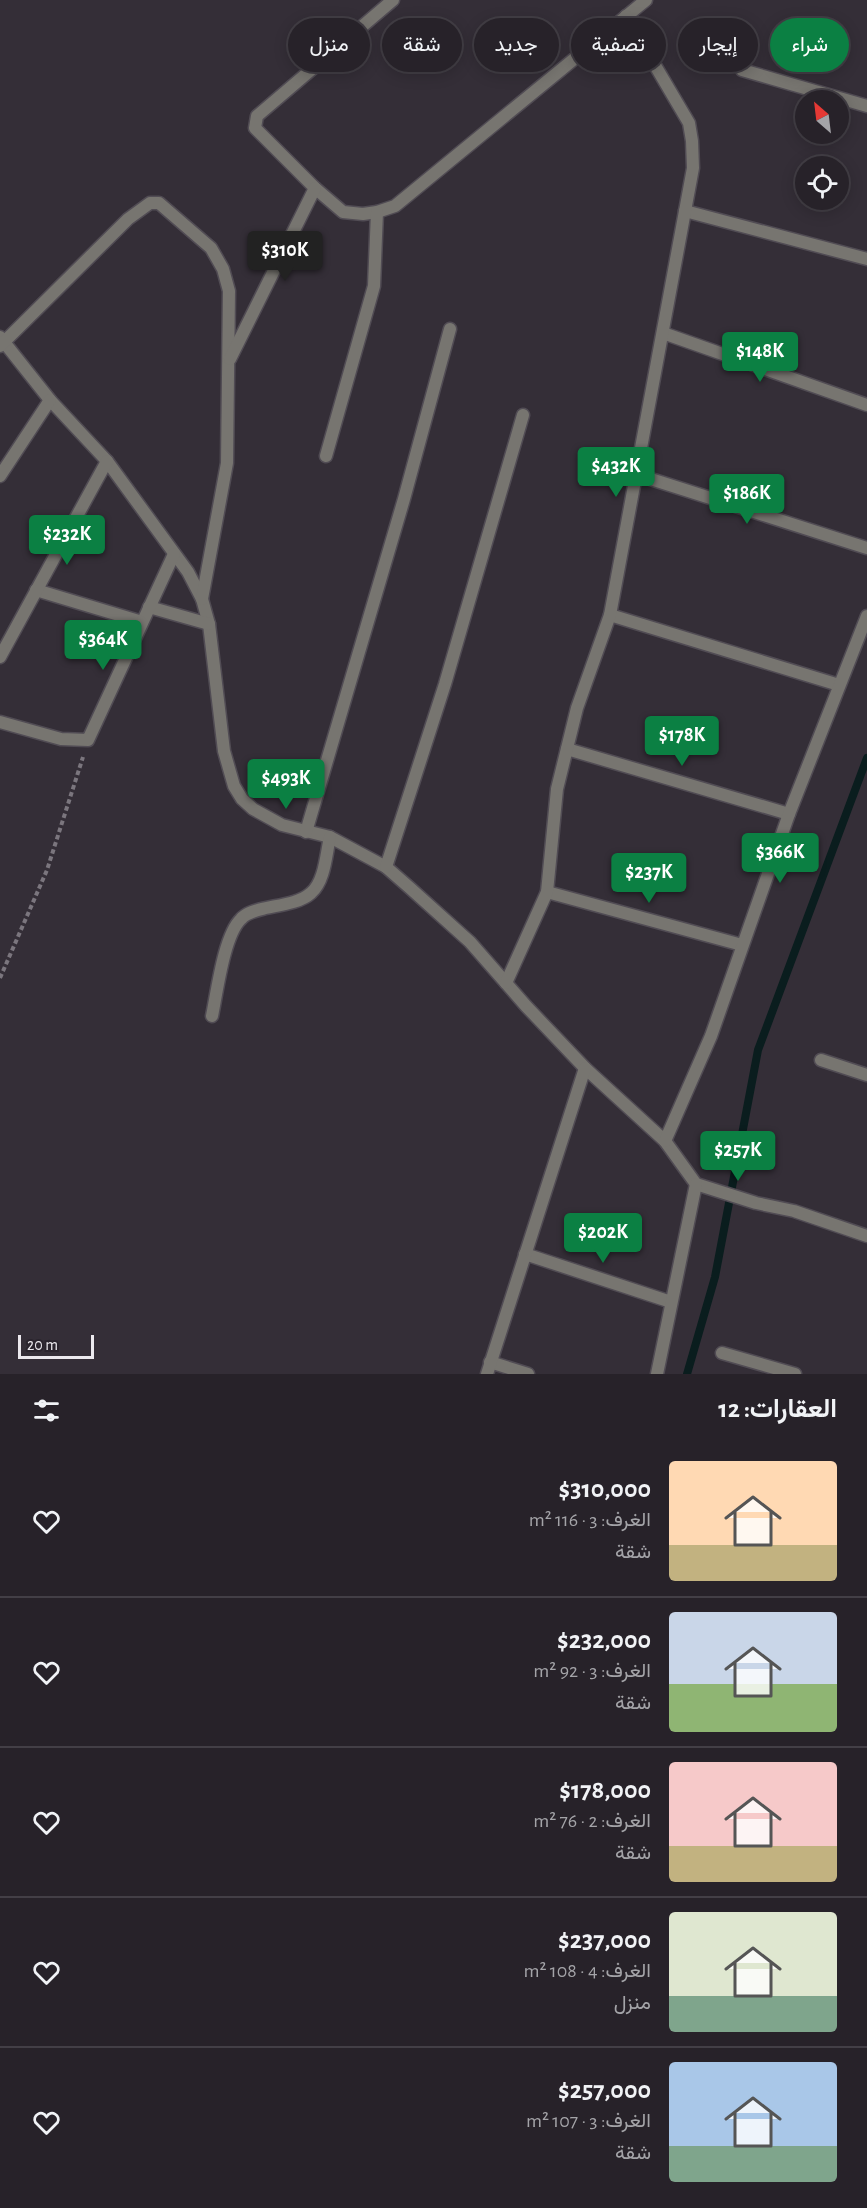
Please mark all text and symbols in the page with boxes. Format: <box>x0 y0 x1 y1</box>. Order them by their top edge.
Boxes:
chip: منزل <box>288 18 370 72</box>
chip: شقة <box>382 18 462 72</box>
chip: جديد <box>474 18 559 72</box>
chip: تصفية <box>571 18 666 72</box>
chip: إيجار <box>678 18 758 72</box>
chip: شراء <box>770 18 849 72</box>
north arrow <box>795 90 849 144</box>
map controls <box>795 90 849 210</box>
button: locate <box>795 156 849 210</box>
pin: $310K <box>243 231 327 282</box>
text: $310K <box>262 240 308 260</box>
pin: $148K <box>718 332 802 383</box>
text: $148K <box>736 341 784 361</box>
pin: $432K <box>574 447 658 498</box>
text: $432K <box>592 456 640 476</box>
pin: $186K <box>705 474 789 525</box>
text: $186K <box>723 483 771 503</box>
pin: $232K <box>25 515 109 566</box>
text: $232K <box>43 524 91 544</box>
pin: $364K <box>61 620 145 671</box>
text: $364K <box>78 629 128 649</box>
pin: $178K <box>640 716 724 767</box>
text: $178K <box>659 725 705 745</box>
pin: $493K <box>244 759 328 810</box>
text: $493K <box>261 768 311 788</box>
pin: $366K <box>738 833 822 884</box>
text: $366K <box>756 842 804 862</box>
pin: $237K <box>607 853 691 904</box>
text: $237K <box>625 862 673 882</box>
pin: $257K <box>696 1131 780 1182</box>
text: $257K <box>714 1140 762 1160</box>
pin: $202K <box>561 1213 645 1264</box>
text: $202K <box>578 1222 628 1242</box>
scale bar <box>18 1332 94 1360</box>
text: 20 m <box>27 1337 58 1353</box>
icon: filters <box>30 1394 63 1427</box>
text: العقارات: 12 <box>718 1396 837 1422</box>
text: $310,000 <box>559 1476 651 1502</box>
icon: home <box>717 1485 789 1557</box>
icon: heart <box>30 1505 63 1538</box>
text: الغرف: 3 · 116 m² <box>529 1510 651 1530</box>
text: شقة <box>615 1542 651 1562</box>
text: $232,000 <box>557 1627 651 1653</box>
icon: home <box>717 1636 789 1708</box>
icon: heart <box>30 1656 63 1689</box>
text: الغرف: 3 · 92 m² <box>533 1661 651 1681</box>
text: شقة <box>615 1693 651 1713</box>
text: $178,000 <box>559 1777 651 1803</box>
icon: home <box>717 1786 789 1858</box>
icon: heart <box>30 1806 63 1839</box>
text: الغرف: 2 · 76 m² <box>533 1811 651 1831</box>
text: شقة <box>615 1843 651 1863</box>
text: $237,000 <box>558 1927 651 1953</box>
icon: home <box>717 1936 789 2008</box>
icon: heart <box>30 1956 63 1989</box>
text: الغرف: 4 · 108 m² <box>524 1961 651 1981</box>
text: منزل <box>614 1993 651 2013</box>
text: $257,000 <box>558 2077 651 2103</box>
icon: home <box>717 2086 789 2158</box>
icon: heart <box>30 2106 63 2139</box>
text: الغرف: 3 · 107 m² <box>526 2111 651 2131</box>
text: شقة <box>615 2143 651 2163</box>

